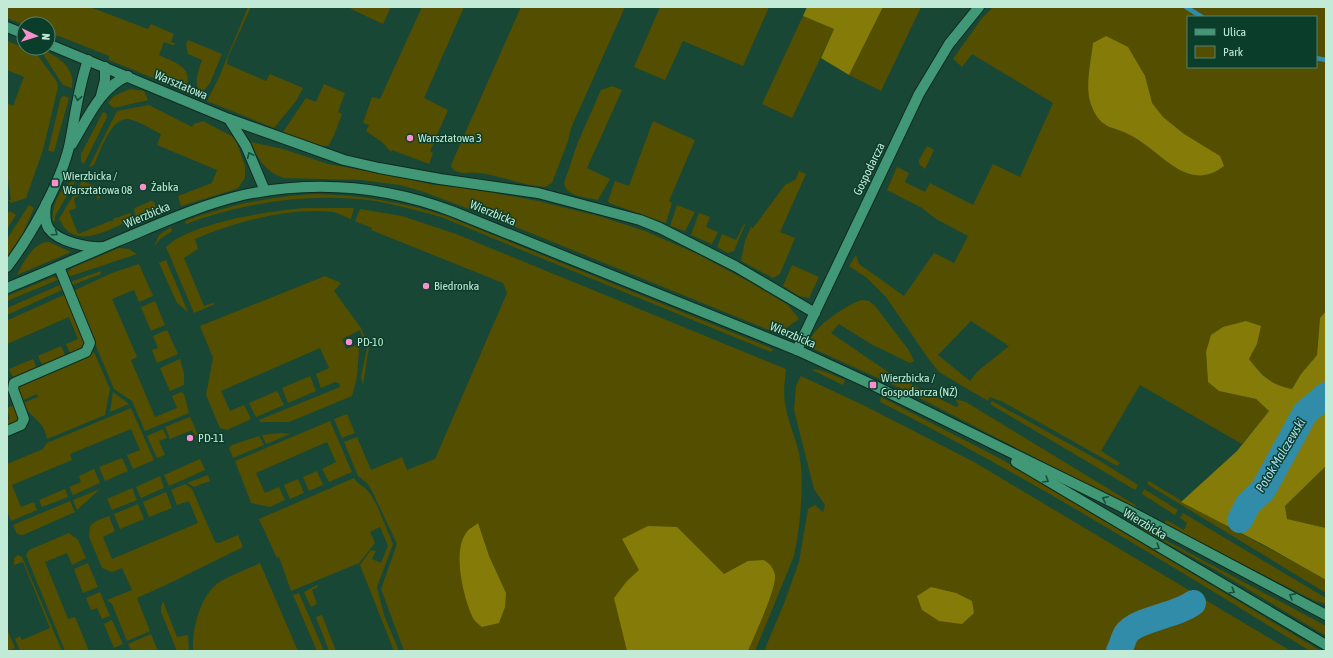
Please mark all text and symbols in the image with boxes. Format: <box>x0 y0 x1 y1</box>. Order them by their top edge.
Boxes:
north arrow <box>16 16 56 56</box>
legend <box>1187 16 1317 68</box>
text: Ulica <box>1223 25 1246 39</box>
text: N <box>40 33 52 40</box>
text: Park <box>1223 45 1244 59</box>
street label: Warsztatowa <box>152 68 210 102</box>
one-way arrow <box>74 95 83 101</box>
place label: Warsztatowa 3 <box>418 131 482 145</box>
marker: Warsztatowa 3 <box>405 133 415 143</box>
street label: Gospodarcza <box>850 140 888 198</box>
one-way arrow <box>247 152 255 159</box>
place label: Wierzbicka / Warsztatowa 08 <box>63 169 133 197</box>
marker: Wierzbicka / Warsztatowa 08 <box>50 178 60 188</box>
place label: Żabka <box>151 180 179 194</box>
marker: Żabka <box>138 182 148 192</box>
street label: Wierzbicka <box>468 197 518 229</box>
street label: Wierzbicka <box>122 199 172 231</box>
one-way arrow <box>51 228 58 236</box>
place label: Biedronka <box>434 279 479 293</box>
marker: Biedronka <box>421 281 431 291</box>
street label: Wierzbicka <box>768 319 818 351</box>
place label: PD-10 <box>357 335 384 349</box>
marker: PD-10 <box>344 337 354 347</box>
place label: Wierzbicka / Gospodarcza (NŻ) <box>881 371 958 399</box>
marker: Wierzbicka / Gospodarcza (NŻ) <box>868 380 878 390</box>
water label: Potok Malczewski <box>1253 416 1308 495</box>
place label: PD-11 <box>198 431 225 445</box>
marker: PD-11 <box>185 433 195 443</box>
one-way arrow <box>1042 476 1049 483</box>
one-way arrow <box>1101 496 1109 504</box>
street label: Wierzbicka <box>1121 506 1169 542</box>
one-way arrow <box>1153 542 1160 549</box>
one-way arrow <box>1228 586 1235 593</box>
one-way arrow <box>1289 594 1296 601</box>

